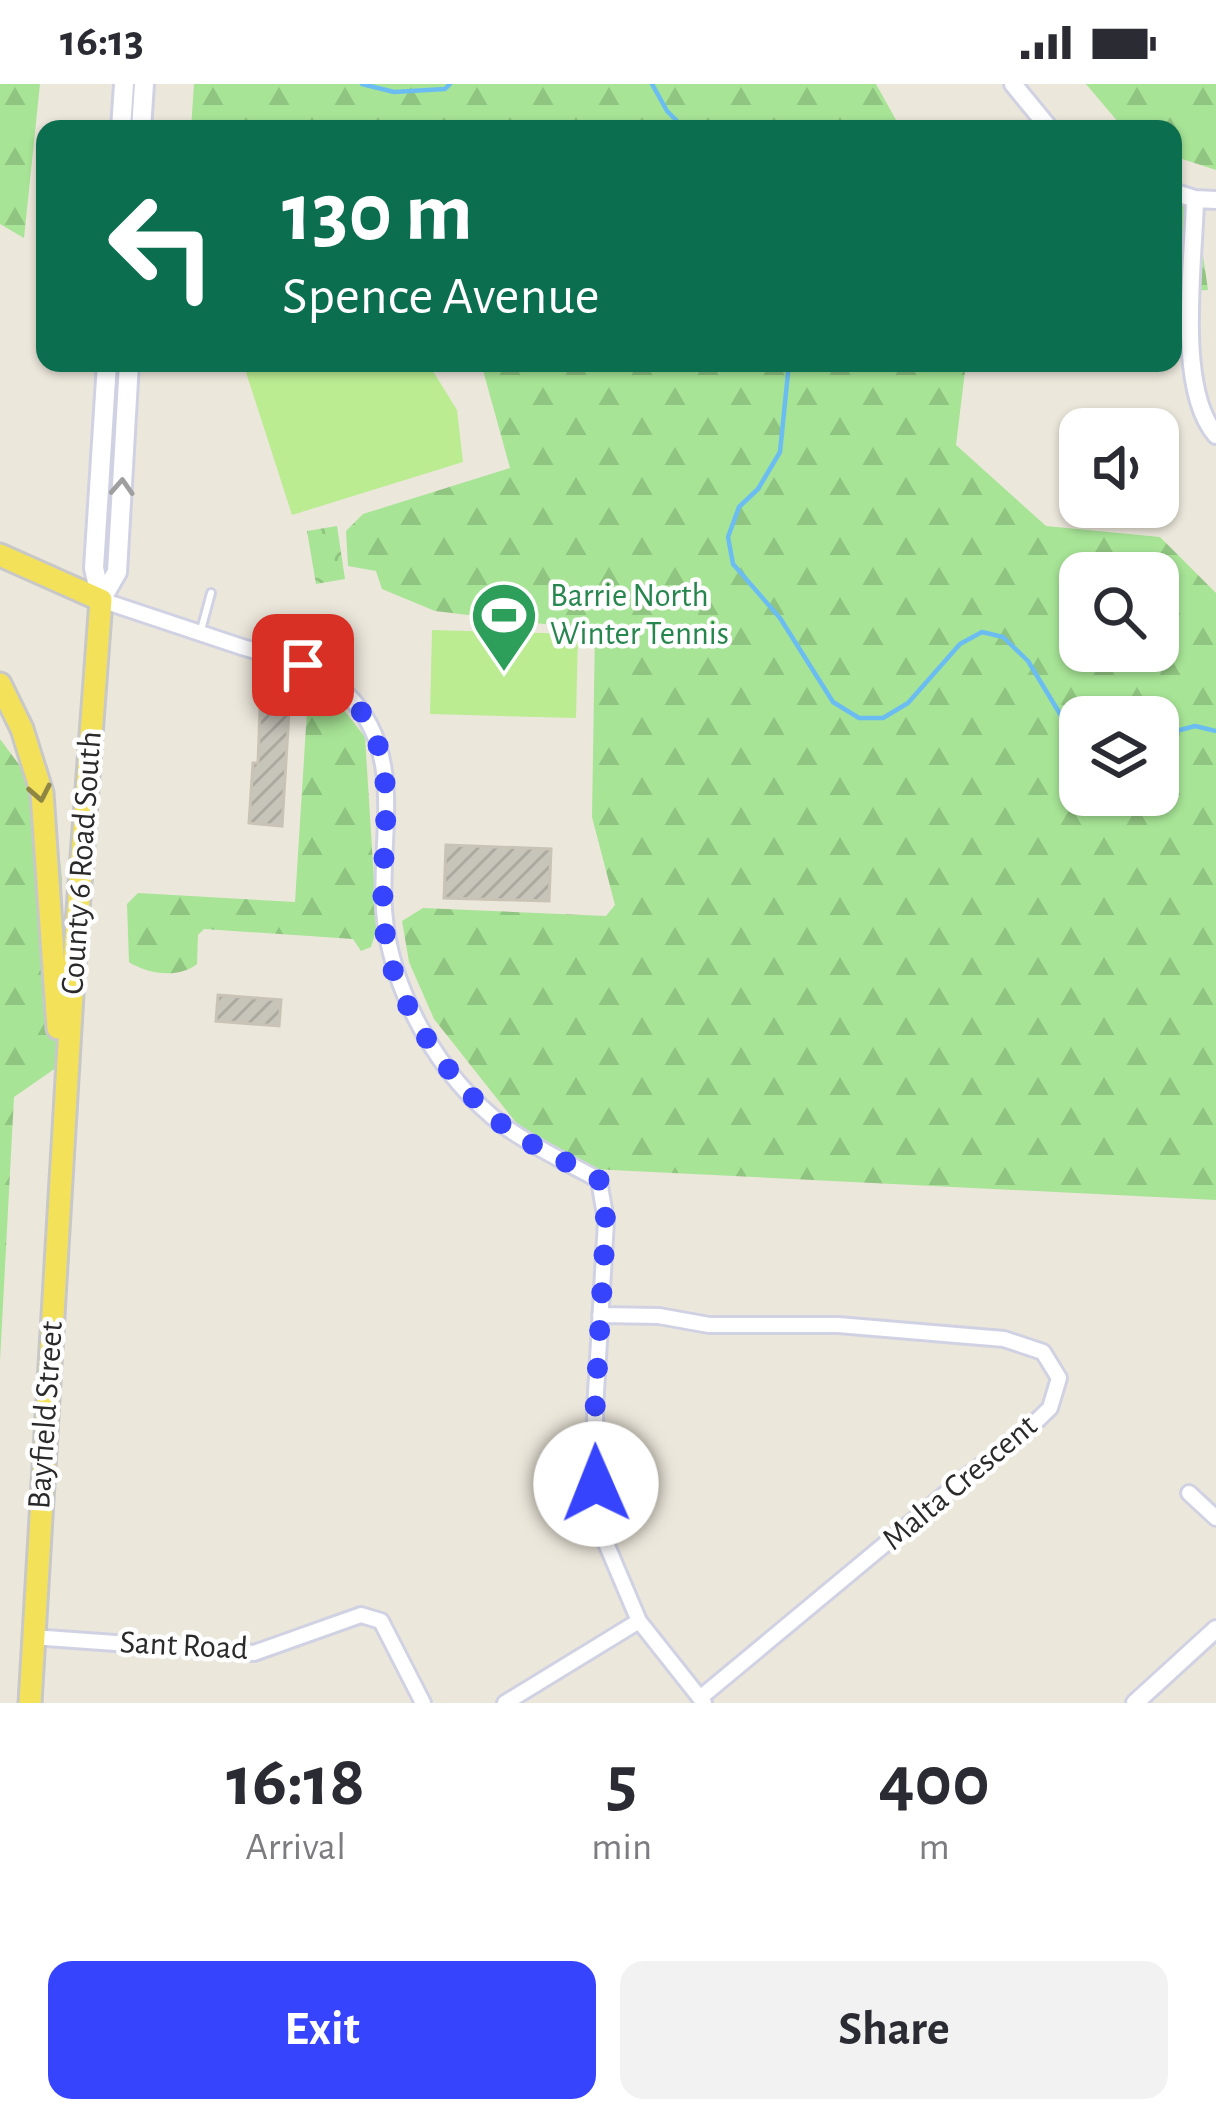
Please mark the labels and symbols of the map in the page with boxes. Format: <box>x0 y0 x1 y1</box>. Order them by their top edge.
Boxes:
one-way arrow <box>108 477 134 496</box>
sports icon: Barrie North Winter Tennis <box>469 580 539 674</box>
place label: Barrie North Winter Tennis <box>550 580 729 651</box>
pin <box>252 614 354 716</box>
street label: County 6 Road South <box>56 730 108 996</box>
one-way arrow <box>26 782 52 802</box>
street label: Bayfield Street <box>23 1319 69 1510</box>
street label: Malta Crescent <box>876 1409 1044 1557</box>
position arrow <box>533 1421 659 1547</box>
street label: Sant Road <box>119 1626 249 1666</box>

